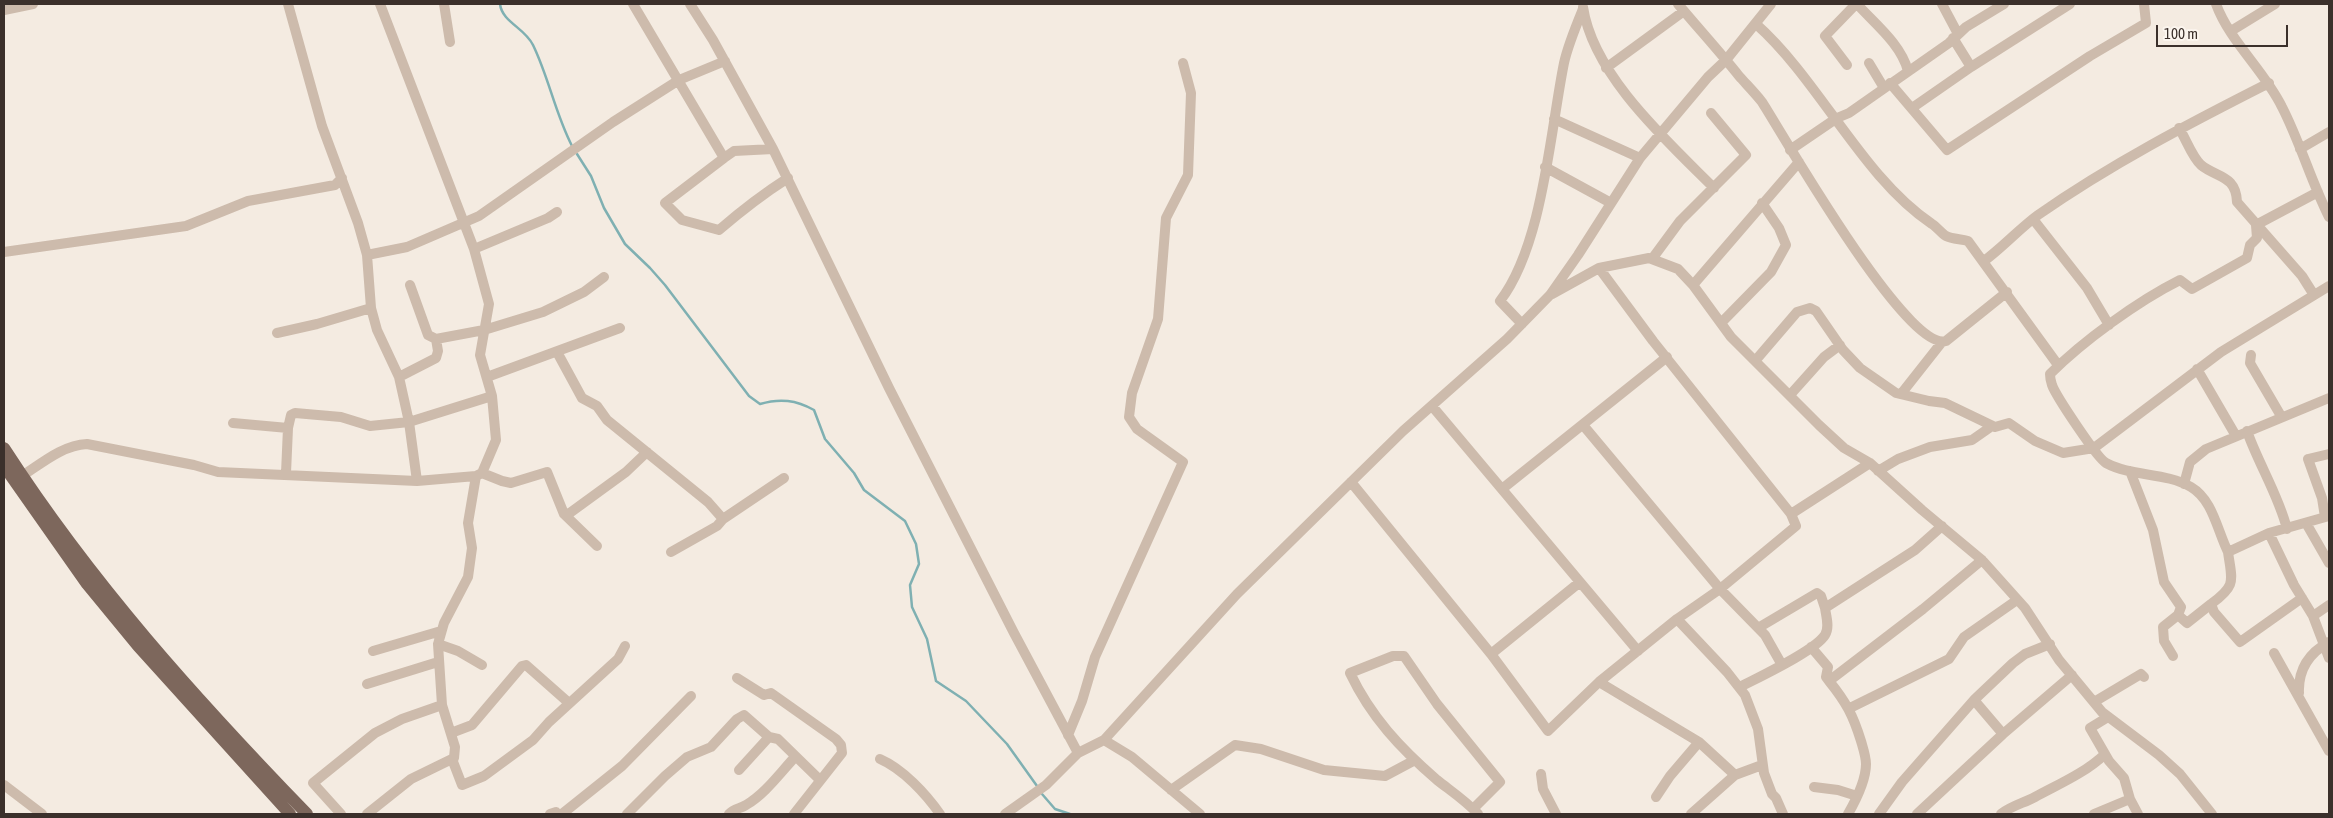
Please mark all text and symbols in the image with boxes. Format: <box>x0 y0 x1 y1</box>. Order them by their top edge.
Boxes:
scale bar <box>2158 15 2290 47</box>
text: 100 m <box>2164 25 2198 42</box>

